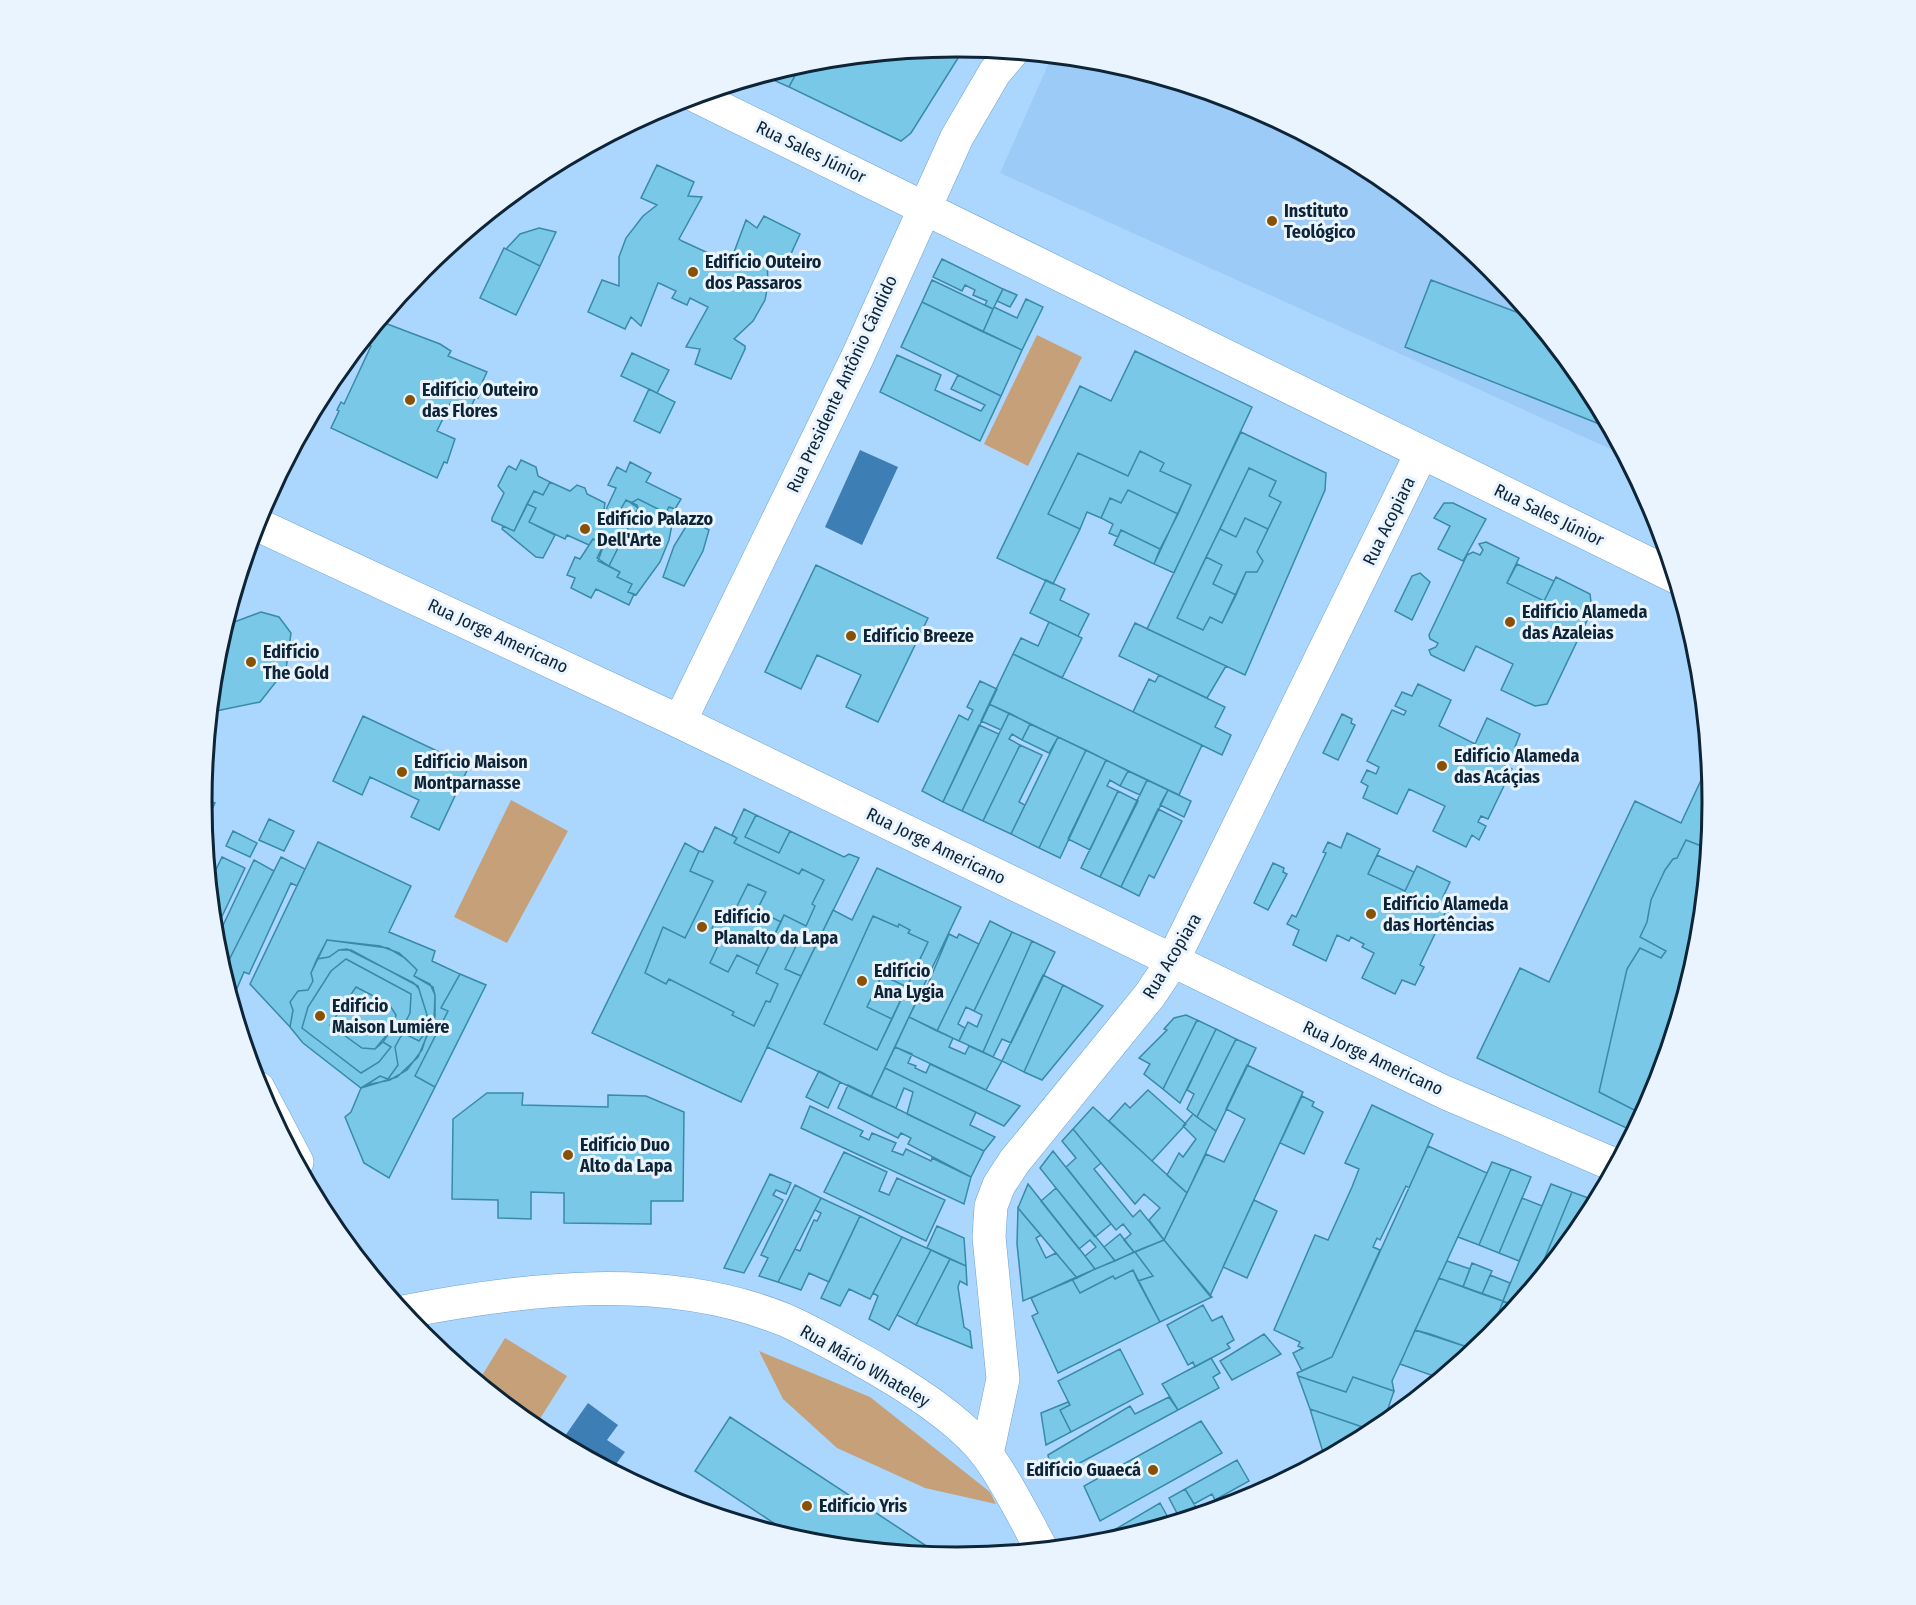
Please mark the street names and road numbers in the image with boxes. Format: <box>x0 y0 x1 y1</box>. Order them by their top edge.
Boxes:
street label: Rua Sales Júnior <box>753 116 870 188</box>
street label: Rua Presidente Antônio Cândido <box>782 272 902 496</box>
street label: Rua Acopiara <box>1358 473 1420 569</box>
street label: Rua Sales Júnior <box>1491 479 1608 551</box>
street label: Rua Jorge Americano <box>424 594 572 678</box>
street label: Rua Jorge Americano <box>863 803 1009 889</box>
street label: Rua Acopiara <box>1138 909 1206 1003</box>
street label: Rua Jorge Americano <box>1299 1016 1447 1100</box>
street label: Rua Mário Whateley <box>796 1320 934 1412</box>

